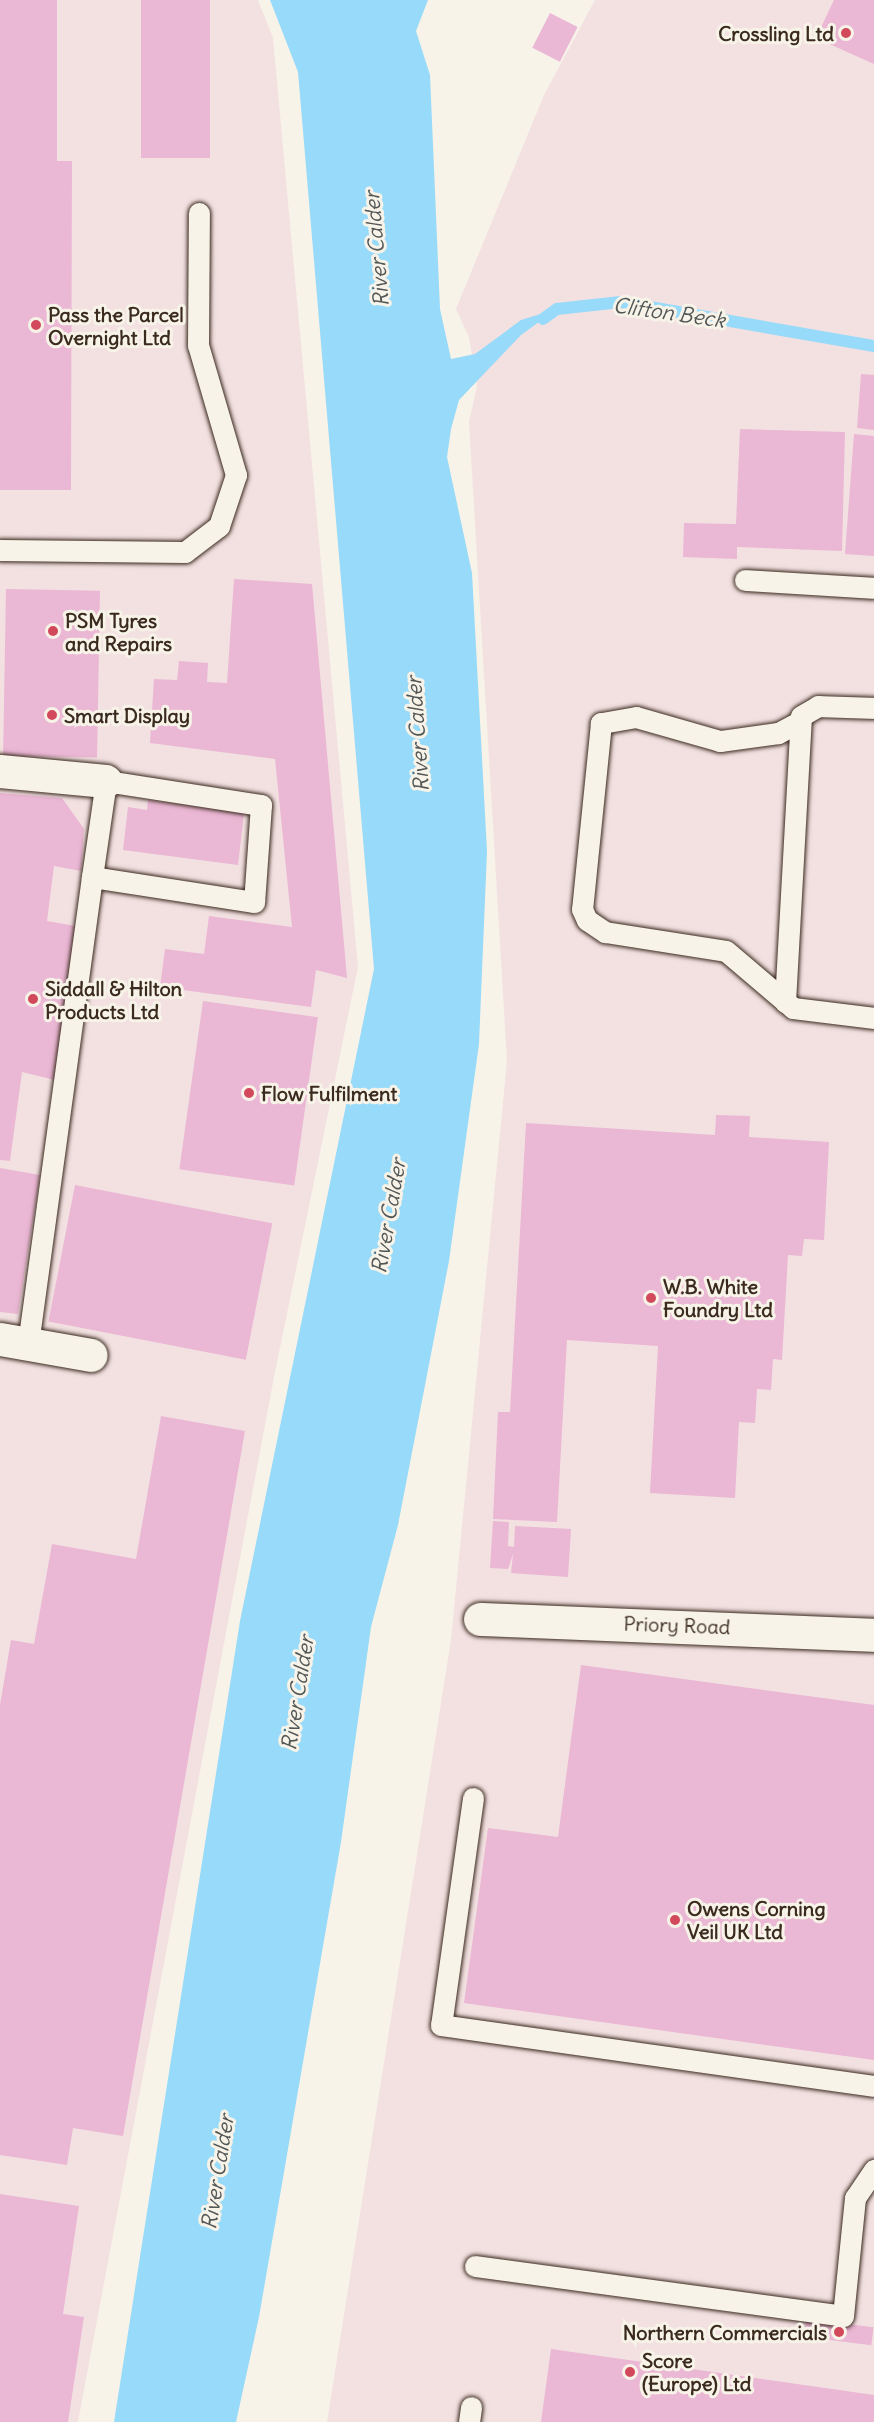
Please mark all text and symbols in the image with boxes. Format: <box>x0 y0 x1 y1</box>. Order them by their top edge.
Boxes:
place label: Crossling Ltd <box>718 21 834 45</box>
marker: Crossling Ltd <box>839 26 853 40</box>
water label: River Calder <box>359 190 395 308</box>
water label: Clifton Beck <box>611 293 727 333</box>
place label: Pass the Parcel Overnight Ltd <box>48 302 184 349</box>
marker: Pass the Parcel Overnight Ltd <box>29 318 43 332</box>
place label: PSM Tyres and Repairs <box>65 608 172 655</box>
marker: PSM Tyres and Repairs <box>46 624 60 638</box>
water label: River Calder <box>401 675 435 793</box>
place label: Smart Display <box>64 703 190 727</box>
marker: Smart Display <box>45 708 59 722</box>
place label: Siddall & Hilton Products Ltd <box>45 976 182 1023</box>
marker: Siddall & Hilton Products Ltd <box>26 992 40 1006</box>
place label: Flow Fulfilment <box>261 1081 397 1105</box>
marker: Flow Fulfilment <box>242 1086 256 1100</box>
water label: River Calder <box>367 1157 411 1275</box>
place label: W.B. White Foundry Ltd <box>663 1274 773 1321</box>
marker: W.B. White Foundry Ltd <box>644 1291 658 1305</box>
street label: Priory Road <box>623 1611 731 1639</box>
water label: River Calder <box>277 1634 319 1752</box>
place label: Owens Corning Veil UK Ltd <box>687 1896 826 1943</box>
marker: Owens Corning Veil UK Ltd <box>668 1913 682 1927</box>
water label: River Calder <box>197 2113 239 2231</box>
place label: Northern Commercials <box>623 2320 827 2344</box>
marker: Northern Commercials <box>832 2325 846 2339</box>
place label: Score (Europe) Ltd <box>642 2348 752 2395</box>
marker: Score (Europe) Ltd <box>623 2365 637 2379</box>

